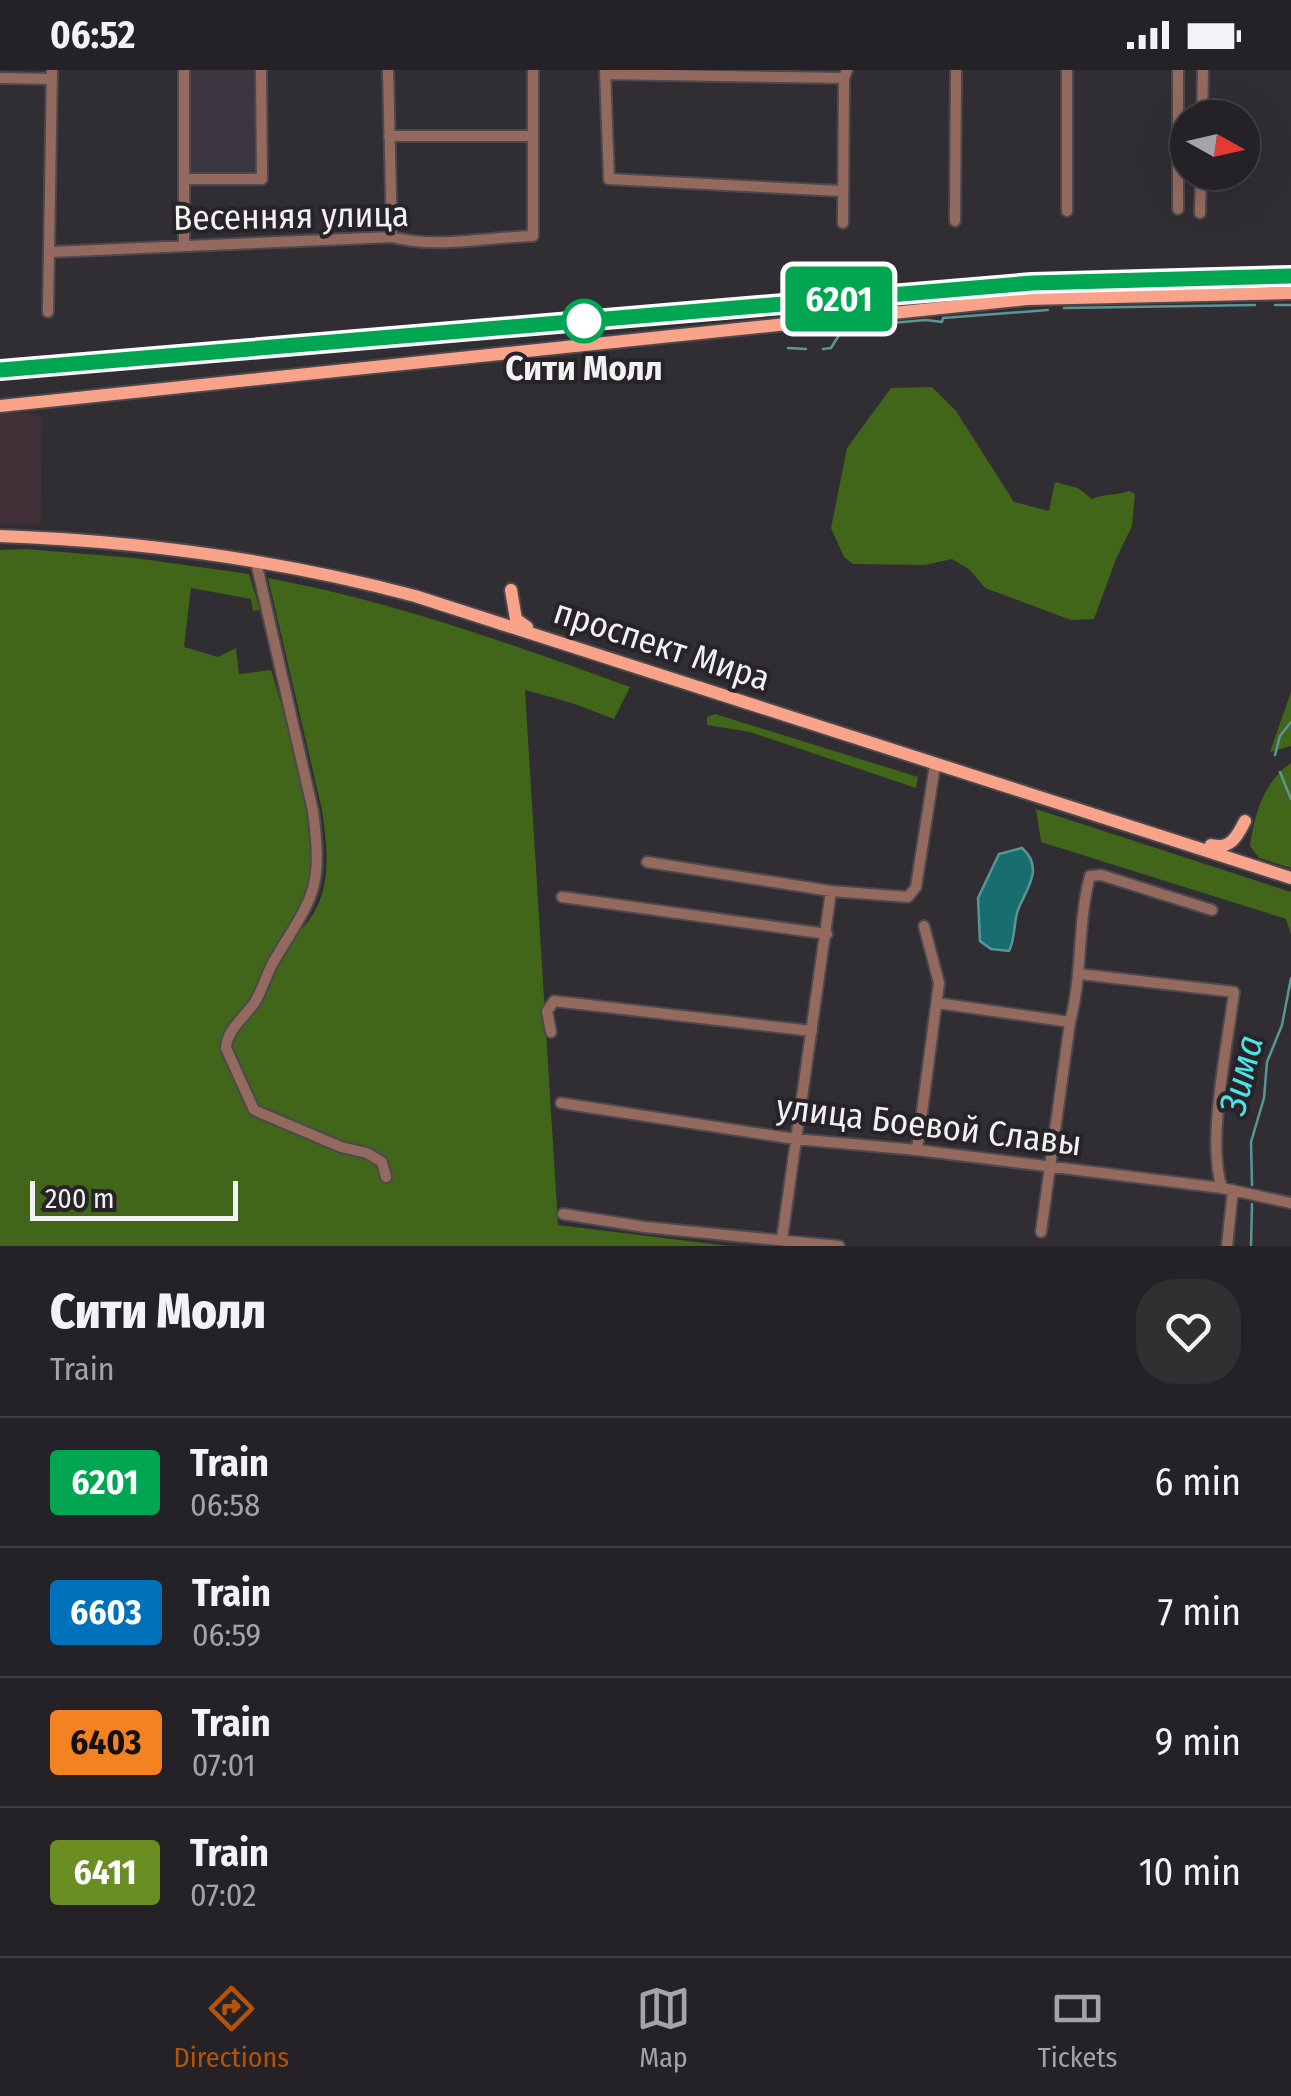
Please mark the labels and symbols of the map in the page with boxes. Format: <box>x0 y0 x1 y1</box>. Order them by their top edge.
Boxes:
north arrow <box>1170 100 1260 190</box>
street label: Весенняя улица <box>173 193 409 239</box>
line badge: 6201 <box>769 266 909 332</box>
marker: Сити Молл <box>563 300 605 342</box>
place label: Сити Молл <box>505 347 663 389</box>
street label: проспект Мира <box>549 590 775 700</box>
water label: Зима <box>1209 1030 1273 1120</box>
street label: улица Боевой Славы <box>774 1085 1084 1165</box>
scale bar <box>30 1176 238 1220</box>

